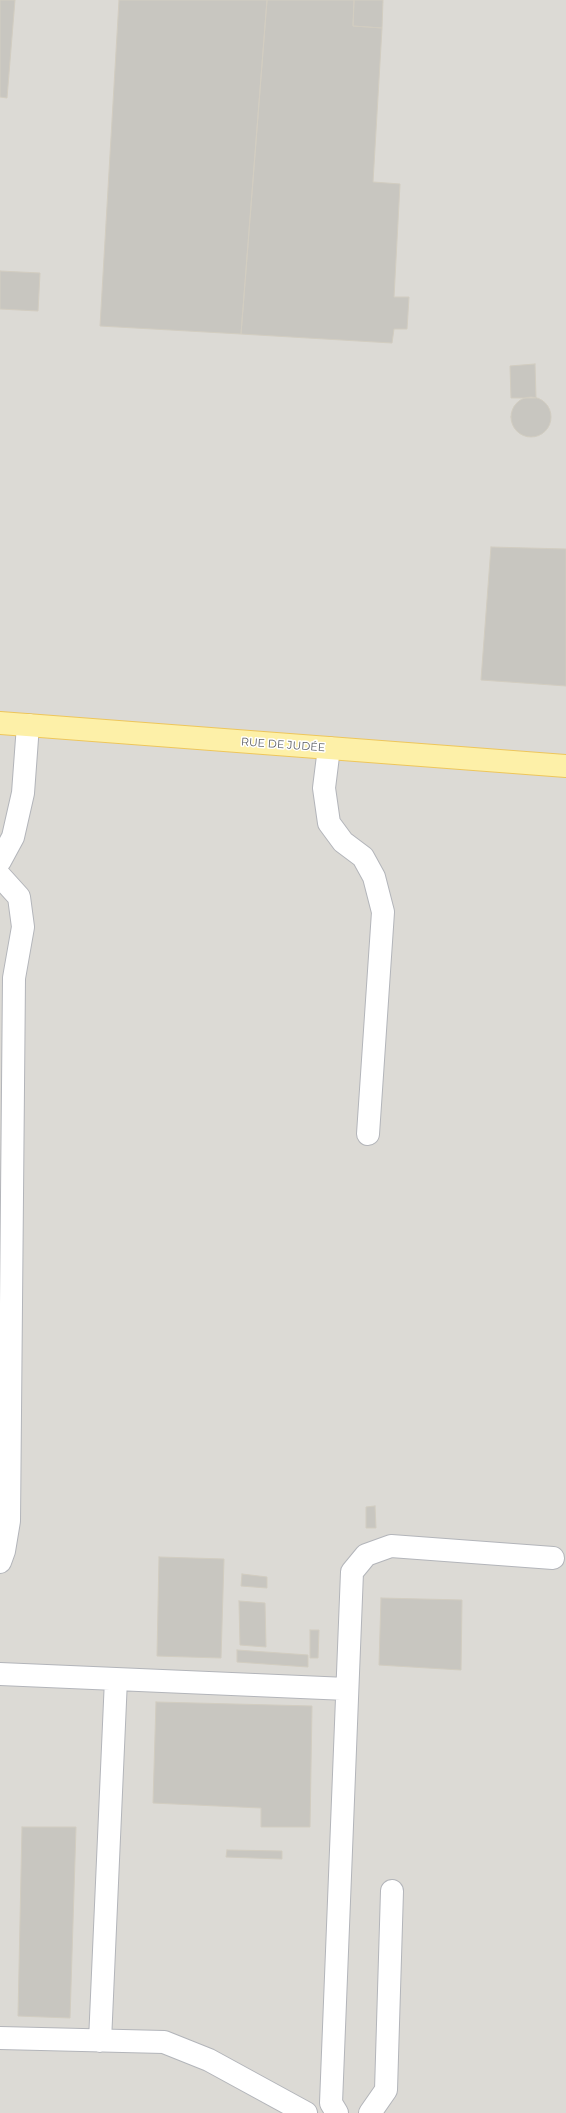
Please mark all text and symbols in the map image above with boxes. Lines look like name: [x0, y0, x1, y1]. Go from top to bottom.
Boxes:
street label: RUE DE JUDÉE: [241, 735, 325, 755]

